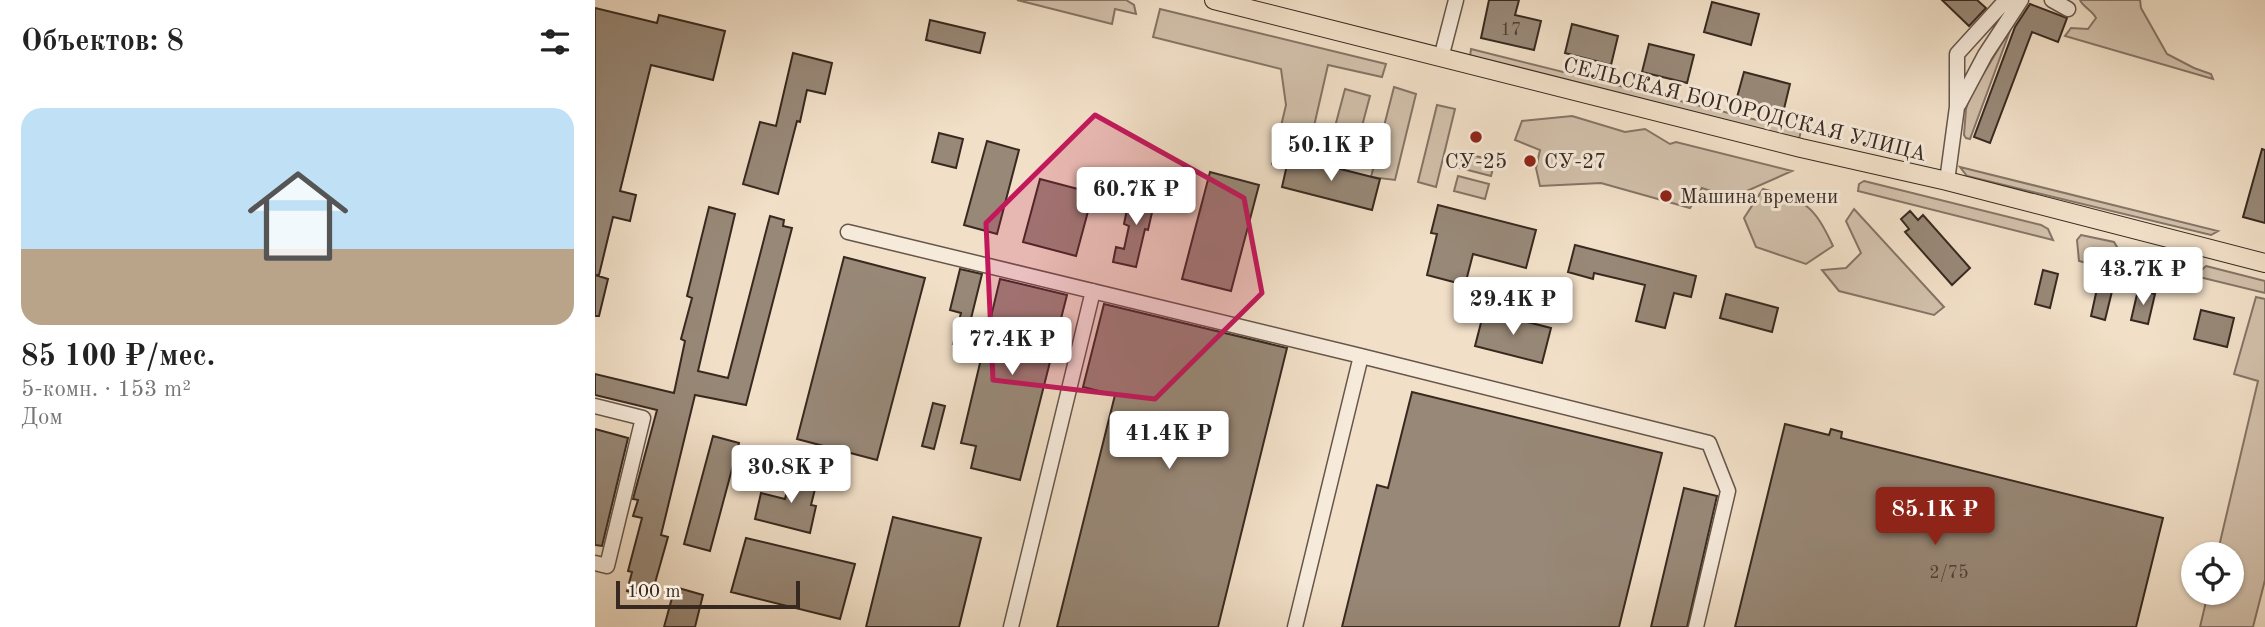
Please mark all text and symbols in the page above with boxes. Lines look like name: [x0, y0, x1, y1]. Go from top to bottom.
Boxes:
house number: 17: [1501, 21, 1521, 39]
icon: filters: [536, 23, 574, 61]
text: Объектов: 8: [21, 27, 184, 57]
street label: СЕЛЬСКАЯ БОГОРОДСКАЯ УЛИЦА: [1561, 55, 1929, 166]
pin: 50.1K ₽: [1266, 124, 1396, 183]
marker: СУ-25: [1468, 129, 1484, 145]
text: 50.1K ₽: [1288, 134, 1374, 157]
place label: СУ-25: [1445, 152, 1507, 173]
place label: СУ-27: [1544, 152, 1606, 173]
icon: home: [235, 153, 361, 279]
marker: СУ-27: [1522, 153, 1538, 169]
pin: 60.7K ₽: [1071, 168, 1201, 227]
text: 60.7K ₽: [1093, 178, 1179, 201]
place label: Машина времени: [1680, 187, 1838, 208]
marker: Машина времени: [1658, 188, 1674, 204]
pin: 43.7K ₽: [2078, 247, 2208, 307]
text: 43.7K ₽: [2100, 258, 2186, 281]
pin: 29.4K ₽: [1448, 278, 1578, 337]
text: 29.4K ₽: [1470, 288, 1556, 311]
pin: 77.4K ₽: [947, 318, 1077, 377]
text: 77.4K ₽: [969, 328, 1055, 351]
text: 85 100 ₽/мес.: [21, 342, 215, 372]
text: 5-комн. · 153 m²: [21, 378, 191, 401]
text: Дом: [21, 406, 63, 429]
pin: 41.4K ₽: [1104, 412, 1234, 471]
text: 41.4K ₽: [1126, 422, 1212, 445]
pin: 30.8K ₽: [726, 446, 856, 505]
text: 30.8K ₽: [748, 456, 834, 479]
pin: 85.1K ₽: [1870, 488, 2000, 547]
text: 85.1K ₽: [1892, 498, 1978, 521]
map controls: [2181, 542, 2244, 605]
button: locate: [2181, 542, 2244, 605]
house number: 2/75: [1929, 564, 1969, 582]
scale bar: [616, 578, 800, 610]
text: 100 m: [627, 583, 680, 602]

